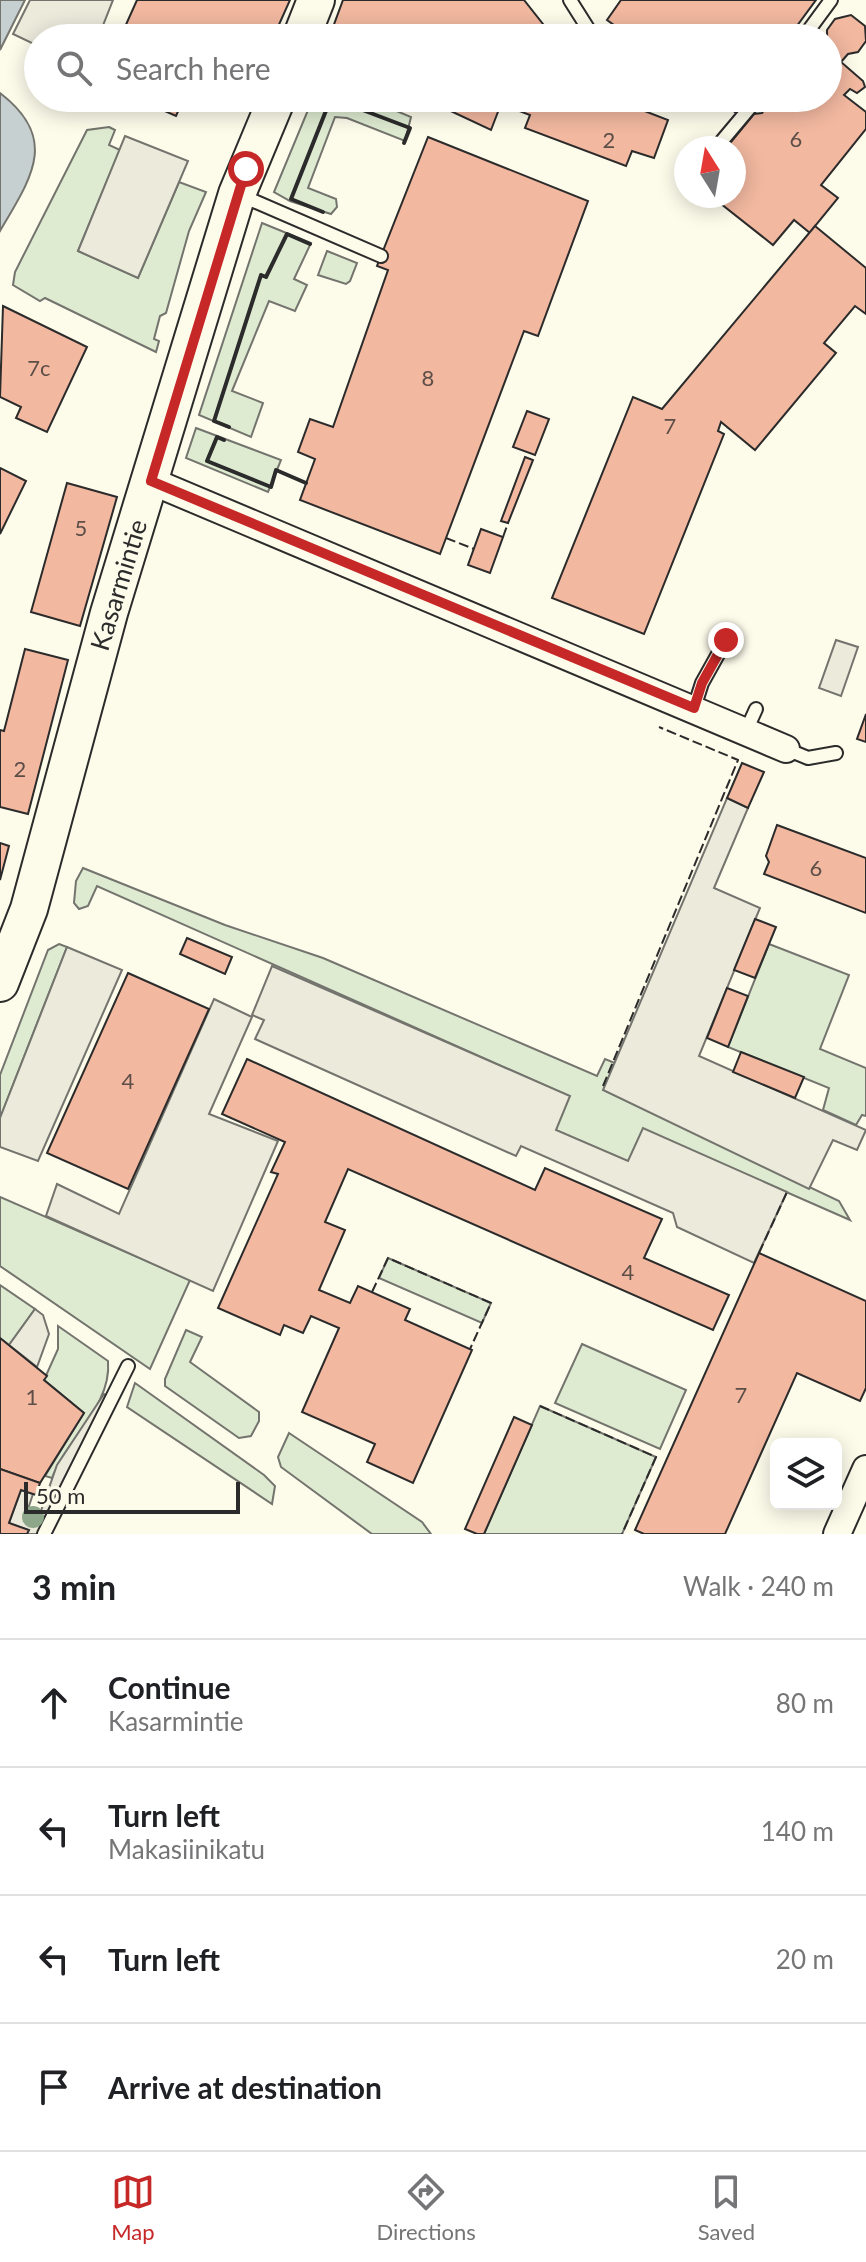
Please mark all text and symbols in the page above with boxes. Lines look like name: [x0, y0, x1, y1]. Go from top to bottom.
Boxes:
search box: [24, 24, 842, 112]
icon: search: [52, 46, 96, 90]
text: Search here: [116, 50, 271, 86]
house number: 6: [790, 125, 802, 152]
house number: 2: [603, 126, 615, 153]
north arrow: [674, 136, 746, 208]
route start: [228, 151, 264, 187]
house number: 7c: [27, 354, 51, 381]
house number: 8: [422, 364, 434, 391]
house number: 7: [664, 412, 676, 439]
house number: 5: [75, 514, 87, 541]
street label: Kasarmintie: [83, 515, 153, 654]
route end: [708, 622, 744, 658]
house number: 2: [14, 755, 26, 782]
house number: 6: [810, 854, 822, 881]
house number: 4: [122, 1067, 135, 1094]
house number: 4: [622, 1258, 635, 1285]
house number: 7: [735, 1381, 747, 1408]
house number: 1: [26, 1383, 38, 1410]
map controls: [770, 1438, 842, 1510]
button: layers: [770, 1438, 842, 1510]
scale bar: [24, 1478, 240, 1514]
text: 50 m: [36, 1482, 85, 1509]
text: 3 min: [32, 1566, 116, 1607]
text: Walk · 240 m: [683, 1570, 834, 1602]
text: Continue: [108, 1669, 231, 1705]
icon: ahead: [32, 1681, 76, 1725]
text: 80 m: [776, 1687, 834, 1719]
text: Kasarmintie: [108, 1705, 243, 1737]
text: Turn left: [108, 1797, 220, 1833]
icon: left: [32, 1809, 76, 1853]
text: 140 m: [761, 1815, 834, 1847]
text: Makasiinikatu: [108, 1833, 265, 1865]
icon: left: [32, 1937, 76, 1981]
text: Turn left: [108, 1941, 220, 1977]
text: 20 m: [776, 1943, 834, 1975]
icon: arrive: [32, 2065, 76, 2109]
text: Arrive at destination: [108, 2069, 382, 2105]
tab: Map: [111, 2170, 155, 2245]
tab: Directions: [377, 2170, 476, 2245]
tab: Saved: [698, 2170, 755, 2245]

